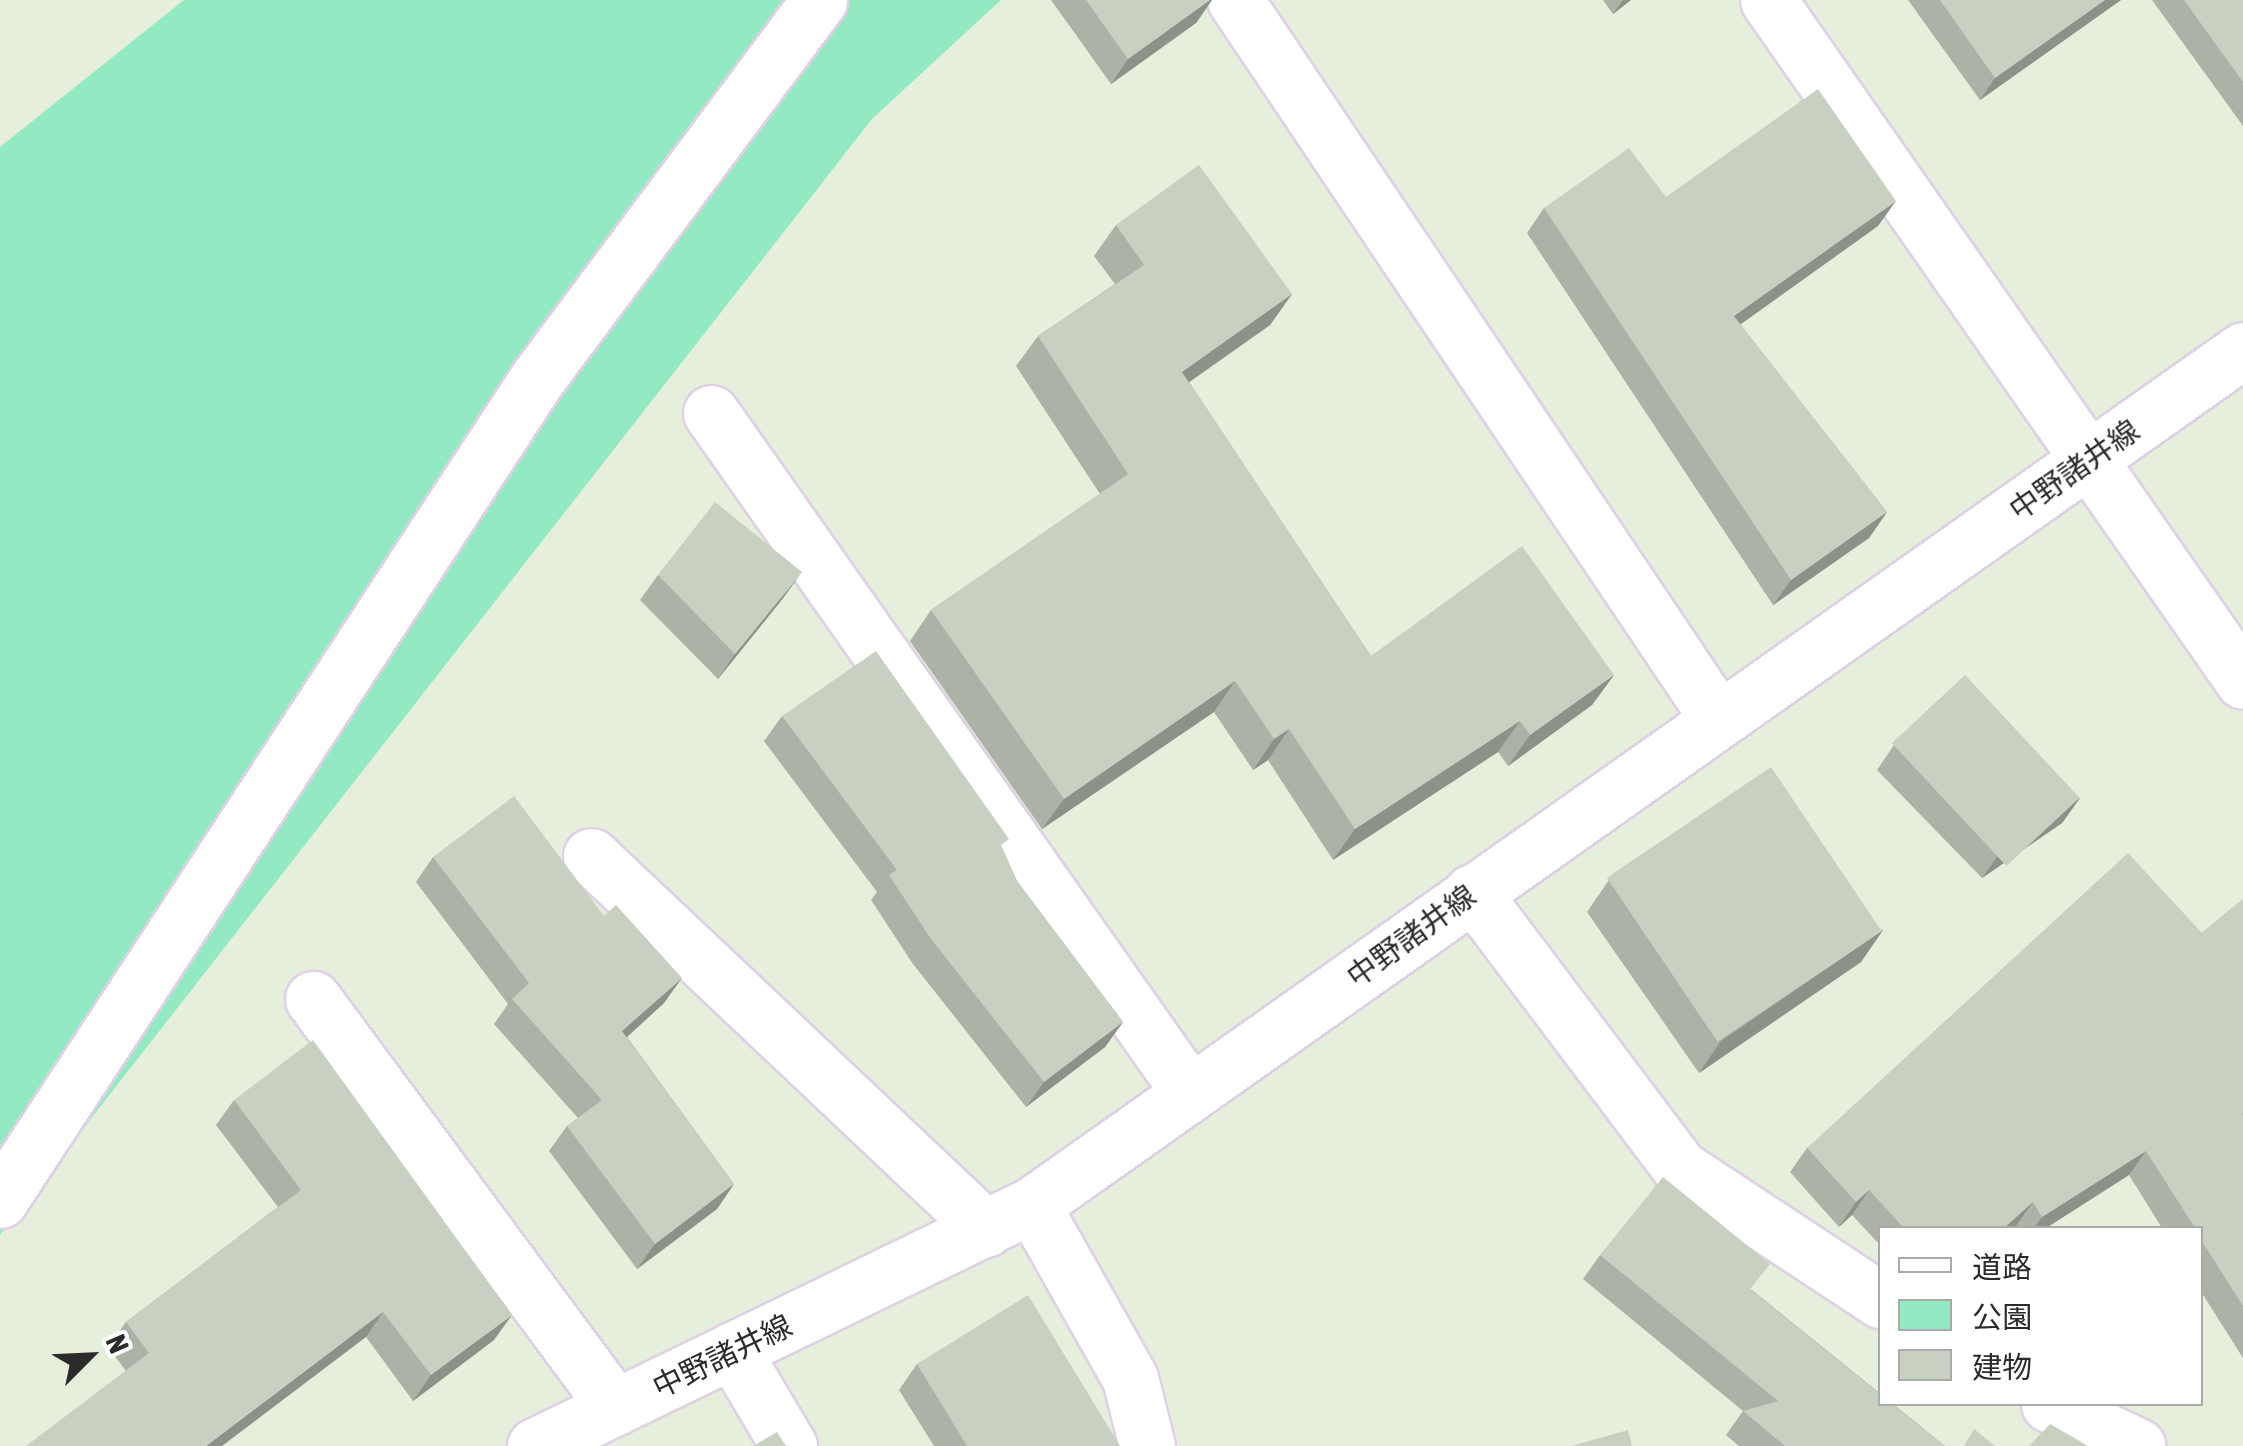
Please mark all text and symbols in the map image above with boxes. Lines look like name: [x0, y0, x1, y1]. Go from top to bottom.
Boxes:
street label: 中野諸井線: [2002, 412, 2146, 528]
street label: 中野諸井線: [1340, 877, 1482, 995]
legend: [1878, 1226, 2203, 1406]
text: 道路: [1972, 1250, 2032, 1284]
text: 公園: [1972, 1300, 2032, 1334]
north arrow: [40, 1306, 140, 1406]
street label: 中野諸井線: [647, 1307, 797, 1405]
text: N: [99, 1330, 135, 1358]
text: 建物: [1972, 1350, 2032, 1384]

